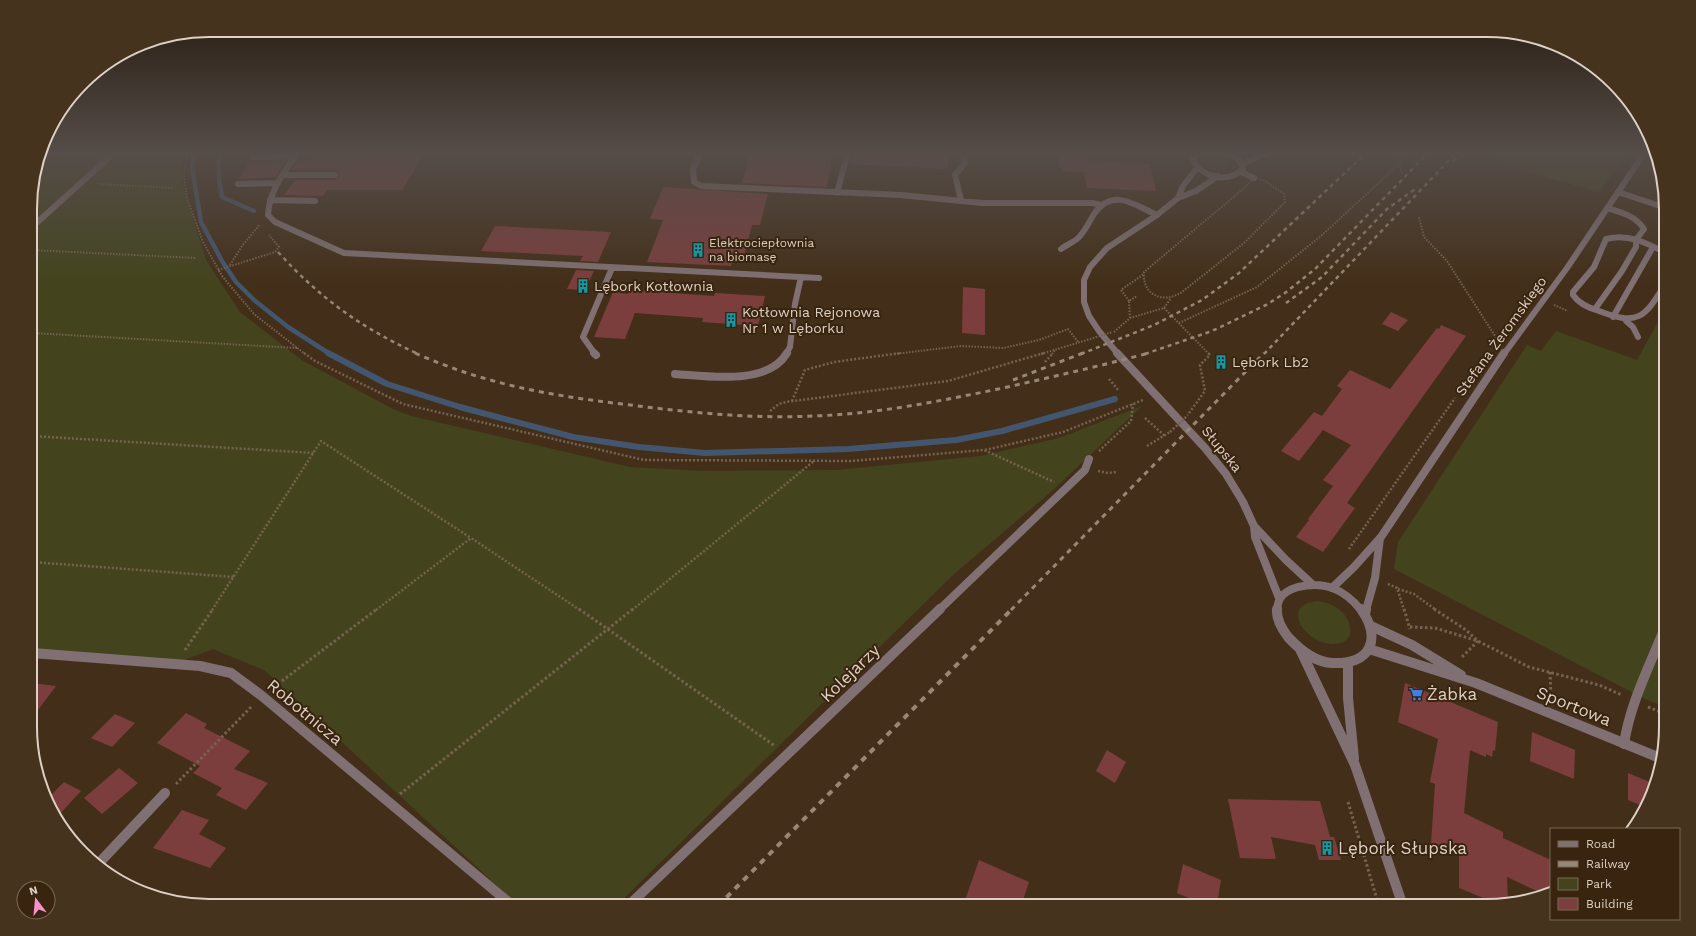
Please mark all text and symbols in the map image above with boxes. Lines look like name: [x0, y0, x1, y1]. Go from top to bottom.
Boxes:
place label: Elektrociepłownia na biomasę: [709, 236, 814, 264]
building icon: Elektrociepłownia na biomasę: [690, 242, 706, 258]
street label: Stefana Żeromskiego: [1452, 273, 1550, 399]
building icon: Lębork Kotłownia: [575, 278, 591, 294]
place label: Lębork Kotłownia: [594, 278, 714, 294]
place label: Kotłownia Rejonowa Nr 1 w Lęborku: [742, 304, 880, 336]
building icon: Kotłownia Rejonowa Nr 1 w Lęborku: [723, 312, 739, 328]
building icon: Lębork Lb2: [1213, 354, 1229, 370]
place label: Lębork Lb2: [1232, 354, 1309, 370]
street label: Słupska: [1199, 423, 1245, 475]
street label: Kolejarzy: [816, 640, 884, 706]
street label: Robotnicza: [263, 675, 347, 750]
street label: Sportowa: [1534, 682, 1615, 730]
place label: Żabka: [1427, 684, 1477, 704]
supermarket icon: Żabka: [1408, 686, 1424, 702]
legend: [1550, 828, 1680, 920]
text: Road: [1586, 837, 1615, 851]
place label: Lębork Słupska: [1338, 838, 1467, 858]
building icon: Lębork Słupska: [1319, 840, 1335, 856]
text: Railway: [1586, 857, 1631, 871]
text: Park: [1586, 877, 1612, 891]
north arrow: [16, 880, 56, 920]
text: N: [28, 883, 39, 898]
text: Building: [1586, 897, 1633, 911]

